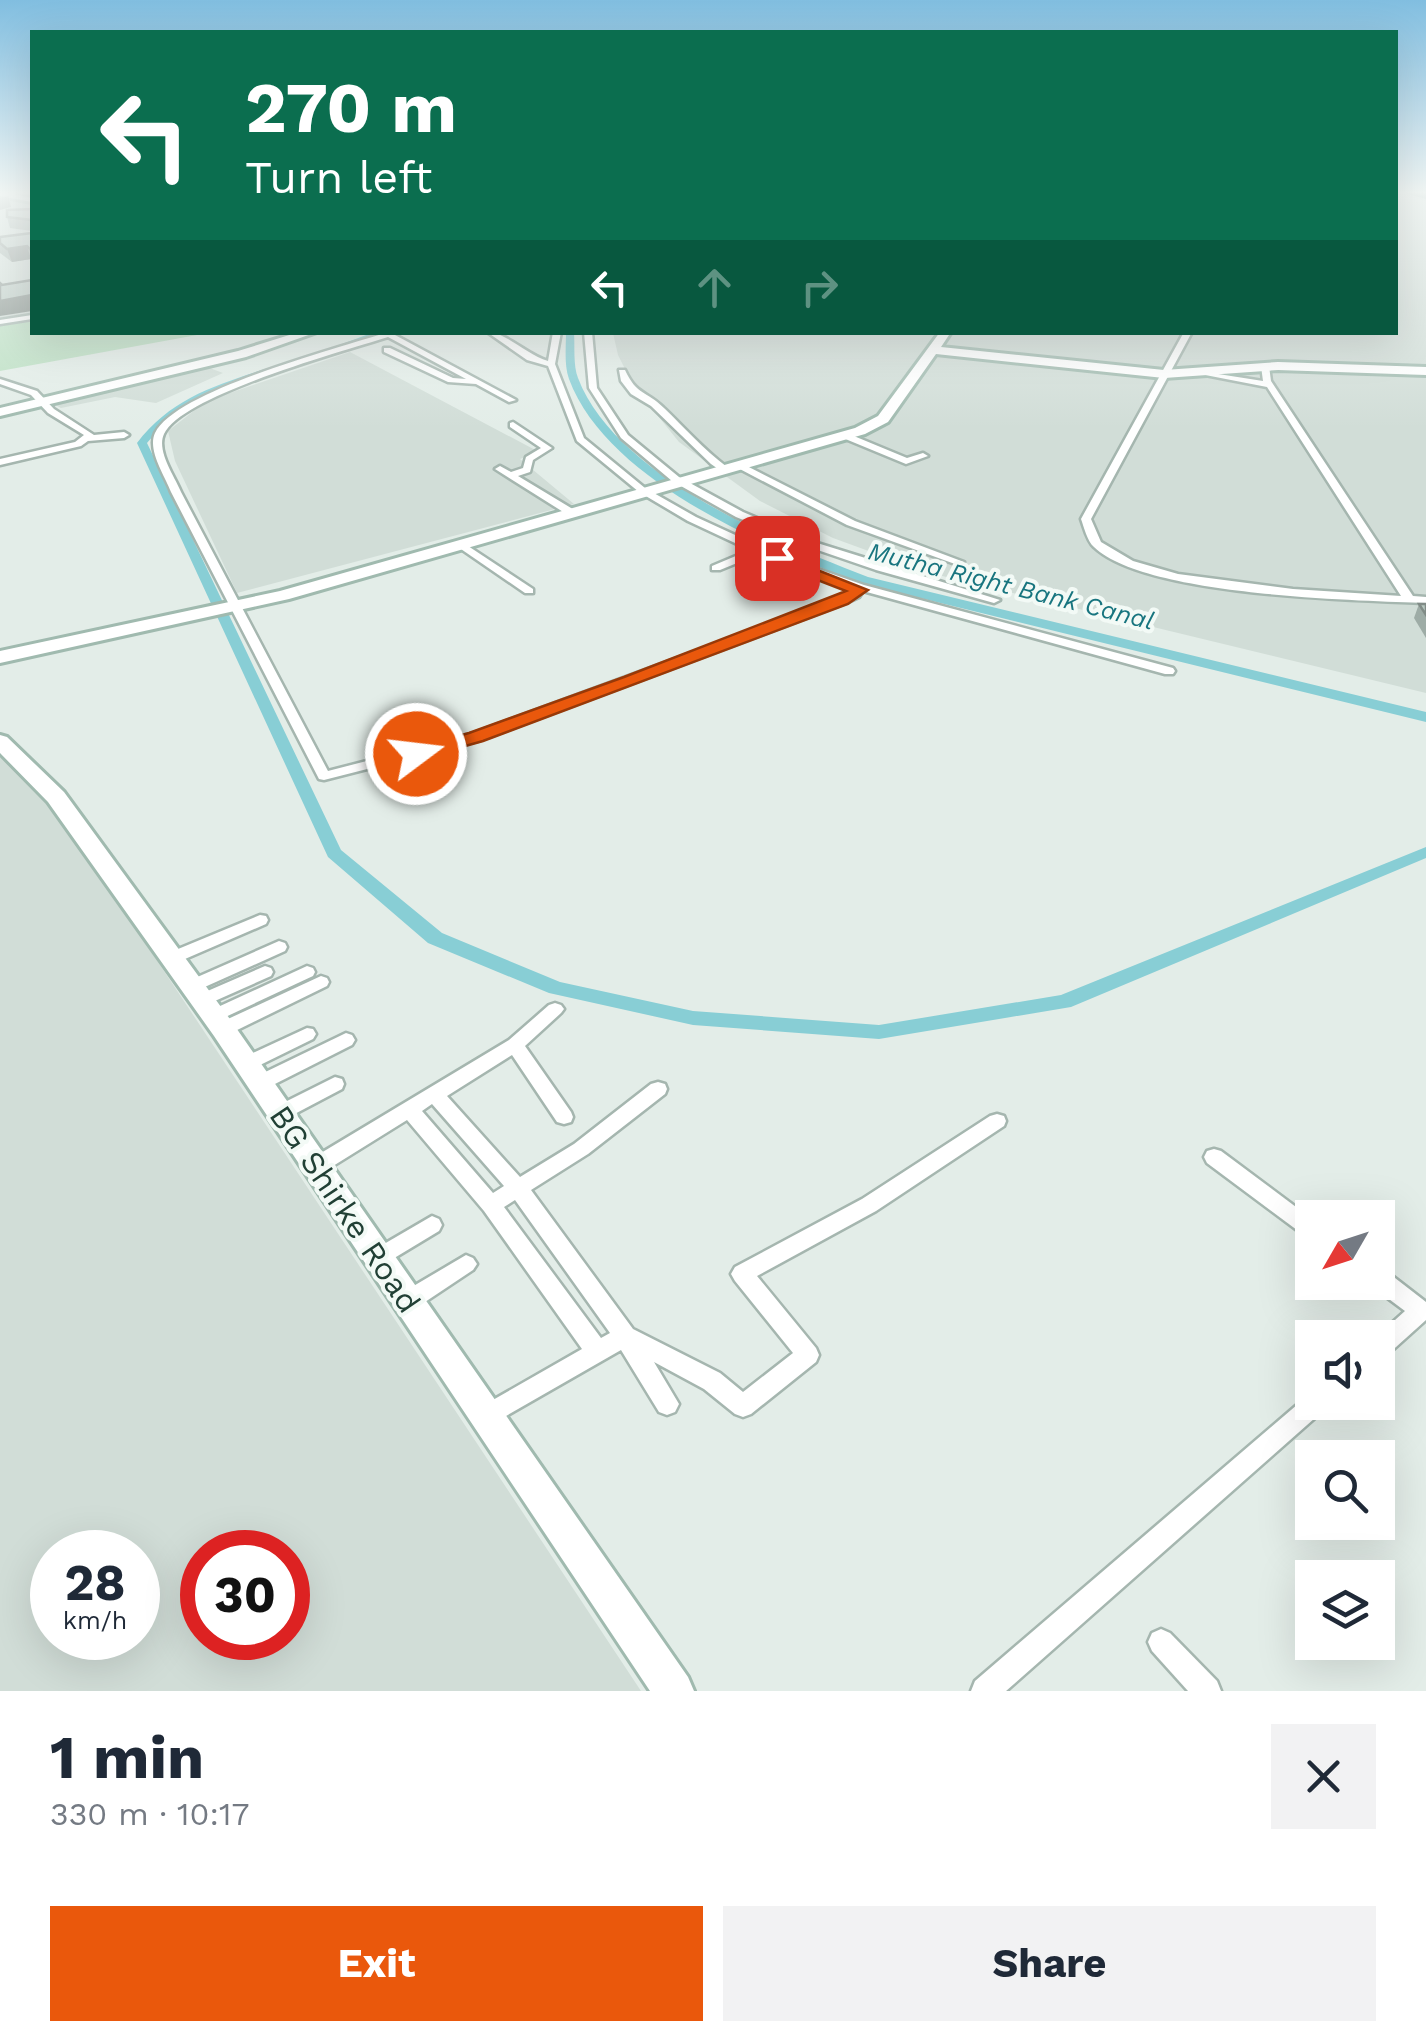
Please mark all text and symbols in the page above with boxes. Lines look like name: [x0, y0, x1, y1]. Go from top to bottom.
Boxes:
text: 270 m: [245, 67, 457, 149]
icon: left: [80, 70, 210, 200]
text: Turn left: [245, 151, 432, 204]
icon: left: [582, 260, 637, 315]
icon: ahead: [687, 260, 742, 315]
icon: right: [792, 260, 847, 315]
pin: [735, 516, 820, 601]
icon: arrive: [750, 531, 805, 586]
water label: Mutha Right Bank Canal: [865, 536, 1157, 636]
position arrow: [364, 702, 468, 806]
street label: BG Shirke Road: [262, 1098, 428, 1320]
north arrow: [1295, 1200, 1395, 1300]
map controls: [1295, 1200, 1395, 1660]
button: sound: [1295, 1320, 1395, 1420]
button: search: [1295, 1440, 1395, 1540]
speed limit sign: 30: [180, 1530, 310, 1660]
text: 28: [64, 1553, 126, 1612]
button: layers: [1295, 1560, 1395, 1660]
text: km/h: [63, 1606, 127, 1635]
text: 1 min: [50, 1722, 204, 1793]
button: close: [1271, 1724, 1376, 1829]
text: 330 m · 10:17: [50, 1795, 249, 1833]
button: Exit: [50, 1906, 703, 2021]
button: Share: [723, 1906, 1376, 2021]

